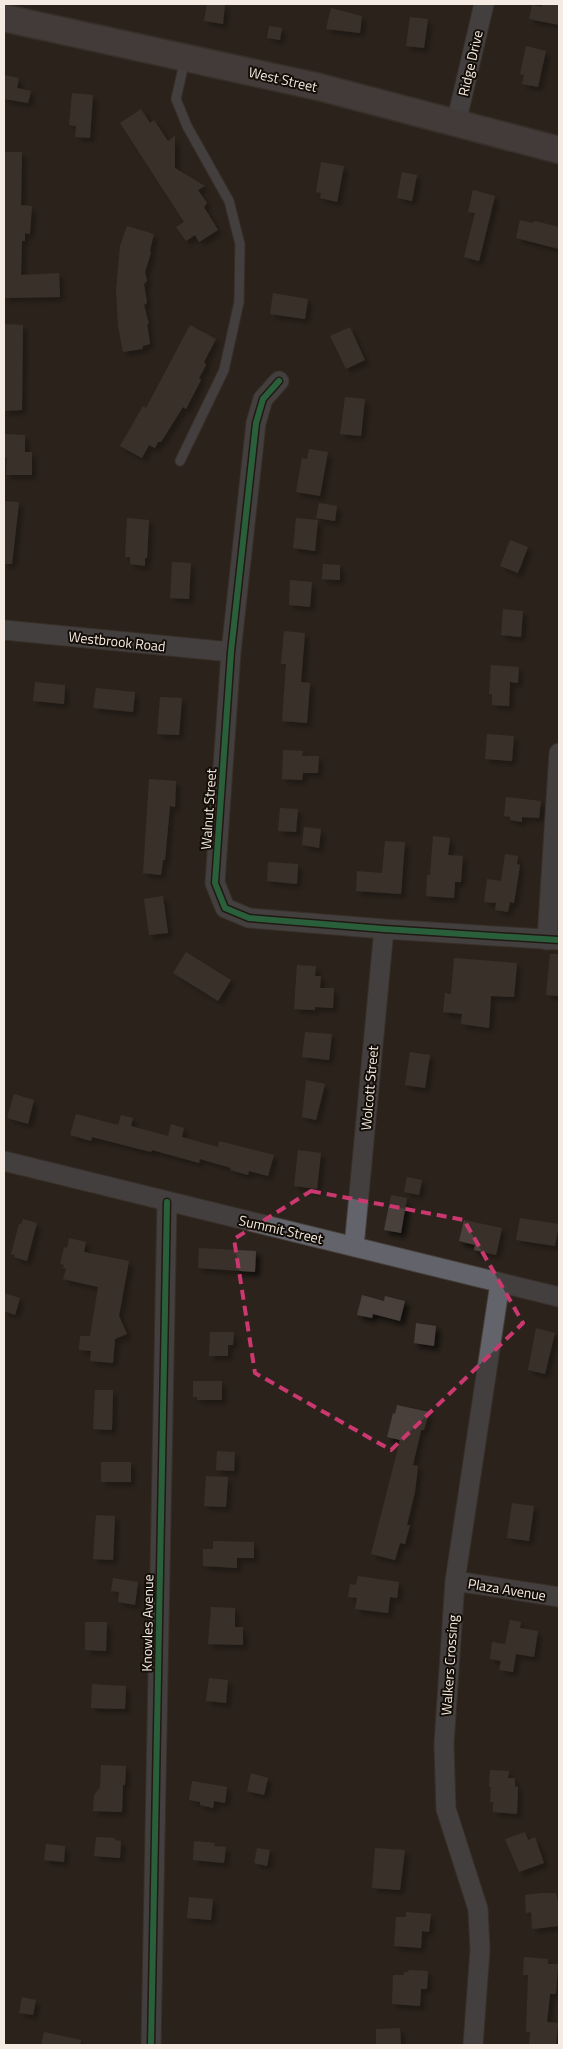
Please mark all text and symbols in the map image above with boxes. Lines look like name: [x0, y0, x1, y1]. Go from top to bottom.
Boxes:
street label: Ridge Drive: [452, 28, 488, 98]
street label: West Street: [247, 61, 319, 97]
street label: Westbrook Road: [67, 625, 167, 657]
street label: Walnut Street: [195, 768, 221, 850]
street label: Wolcott Street: [355, 1045, 383, 1131]
street label: Summit Street: [237, 1209, 325, 1249]
street label: Plaza Avenue: [466, 1572, 548, 1606]
street label: Knowles Avenue: [136, 1574, 158, 1672]
street label: Walkers Crossing: [435, 1614, 463, 1716]

